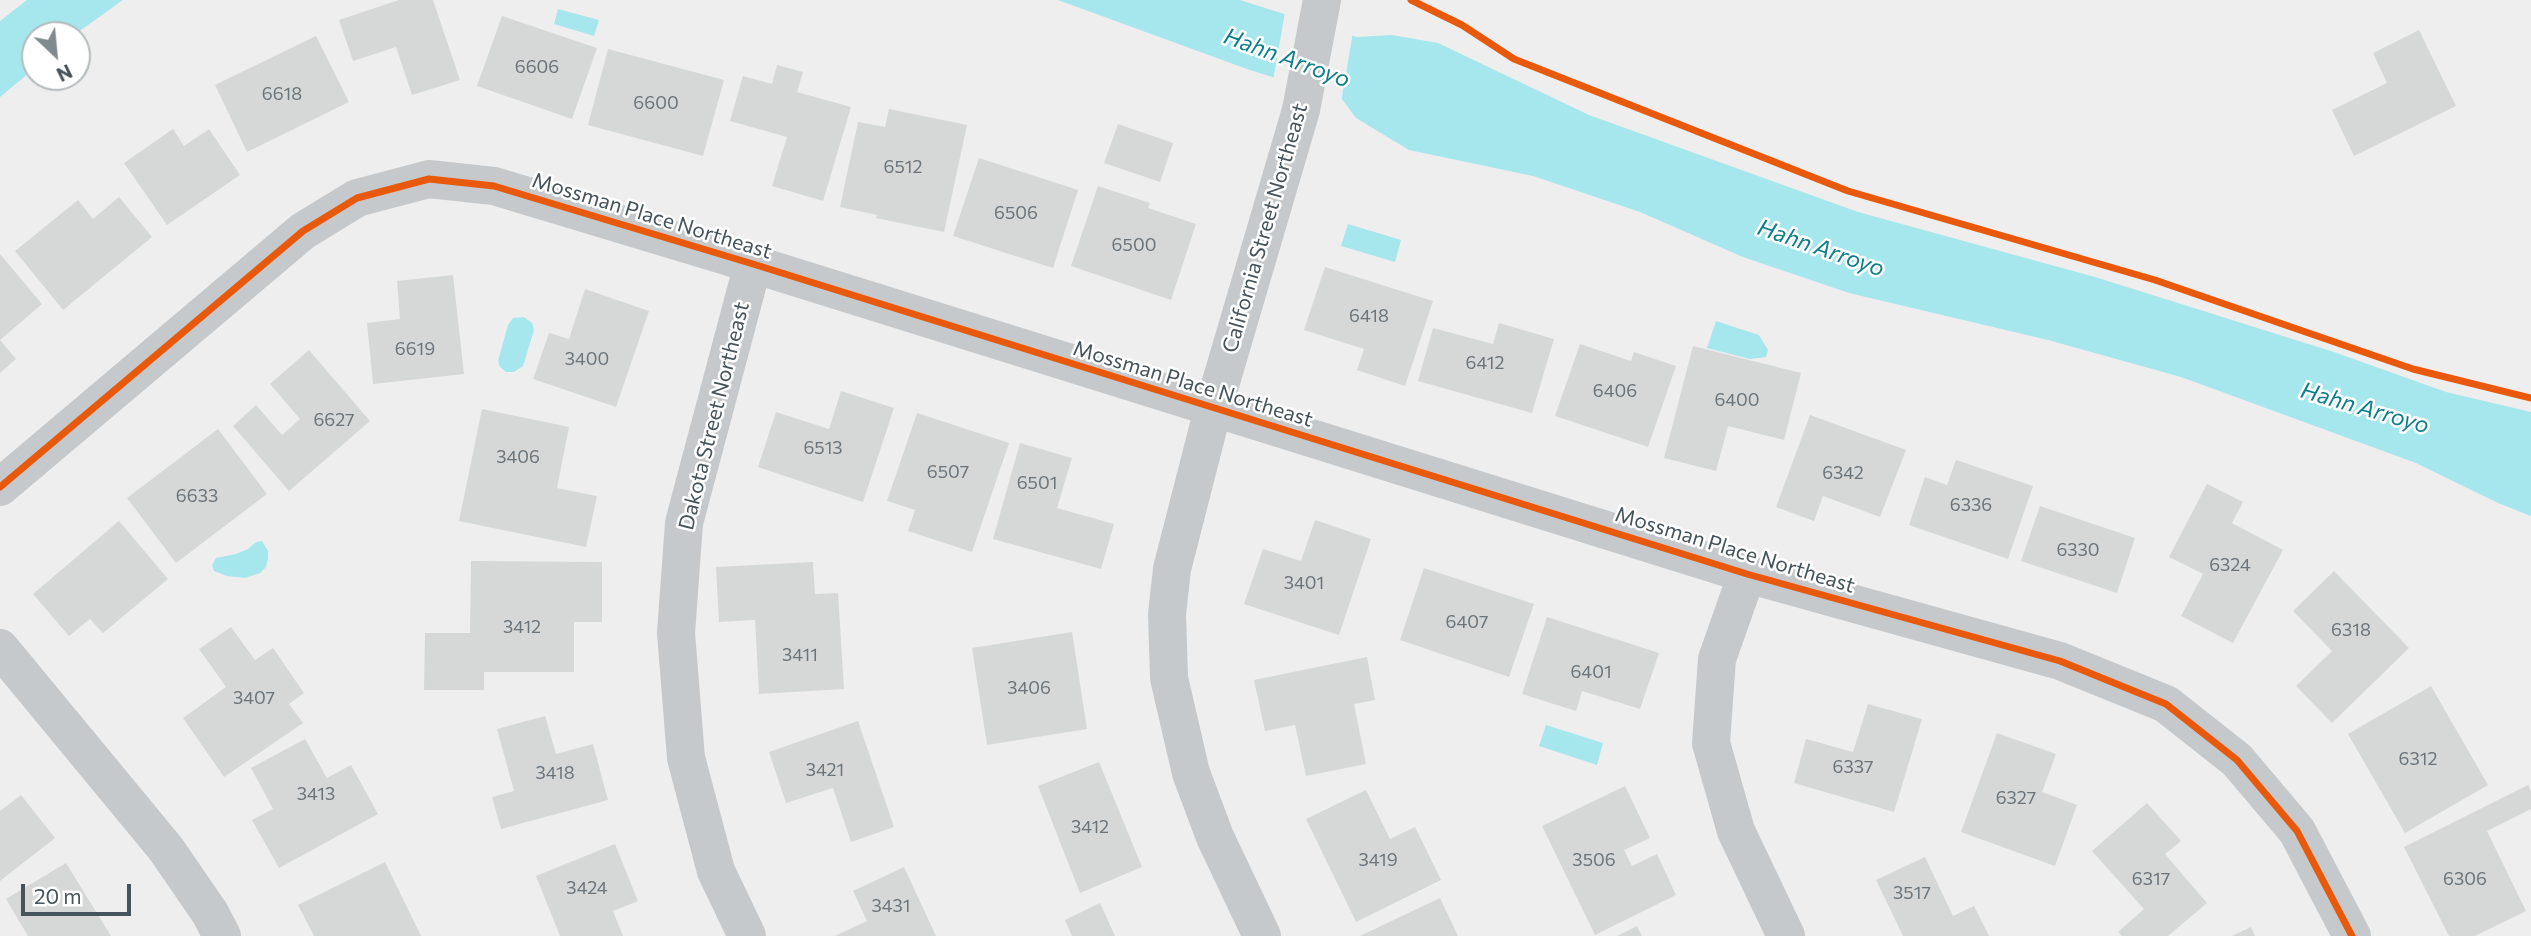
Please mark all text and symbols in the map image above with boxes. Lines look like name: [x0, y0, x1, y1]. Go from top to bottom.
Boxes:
north arrow: [21, 21, 91, 91]
water label: Hahn Arroyo: [1220, 22, 1354, 94]
house number: 6606: [515, 56, 559, 78]
text: N: [53, 60, 76, 87]
house number: 6618: [262, 83, 302, 105]
house number: 6600: [633, 92, 679, 114]
street label: California Street Northeast: [1217, 100, 1313, 356]
house number: 6512: [884, 156, 922, 178]
street label: Mossman Place Northeast: [529, 167, 775, 265]
house number: 6506: [994, 202, 1038, 224]
water label: Hahn Arroyo: [1754, 213, 1888, 283]
house number: 6500: [1112, 234, 1156, 256]
street label: Dakota Street Northeast: [673, 299, 755, 533]
house number: 6418: [1349, 305, 1389, 327]
street label: Mossman Place Northeast: [1070, 335, 1316, 433]
house number: 6619: [395, 338, 435, 360]
house number: 3400: [565, 348, 609, 370]
house number: 6412: [1466, 352, 1504, 374]
water label: Hahn Arroyo: [2298, 377, 2432, 439]
house number: 6406: [1593, 380, 1637, 402]
house number: 6400: [1714, 389, 1760, 411]
house number: 6627: [313, 409, 355, 431]
house number: 6513: [803, 437, 843, 459]
house number: 3406: [496, 446, 540, 468]
house number: 6507: [927, 461, 969, 483]
house number: 6342: [1822, 462, 1864, 484]
house number: 6501: [1017, 472, 1057, 494]
house number: 6633: [176, 485, 218, 507]
house number: 6336: [1950, 494, 1992, 516]
street label: Mossman Place Northeast: [1612, 501, 1858, 599]
house number: 6330: [2056, 539, 2100, 561]
house number: 6324: [2209, 554, 2251, 576]
house number: 3401: [1284, 572, 1324, 594]
house number: 6407: [1446, 611, 1488, 633]
house number: 3412: [503, 616, 541, 638]
house number: 6318: [2331, 619, 2371, 641]
house number: 3411: [782, 644, 818, 666]
house number: 6401: [1570, 661, 1612, 683]
house number: 3406: [1007, 677, 1051, 699]
house number: 3407: [233, 687, 275, 709]
house number: 6312: [2399, 748, 2437, 770]
house number: 6337: [1833, 756, 1873, 778]
house number: 3421: [806, 759, 844, 781]
house number: 3418: [535, 762, 575, 784]
house number: 3413: [297, 783, 335, 805]
house number: 6327: [1996, 787, 2036, 809]
house number: 3412: [1071, 816, 1109, 838]
house number: 3419: [1358, 849, 1398, 871]
house number: 3506: [1572, 849, 1616, 871]
house number: 6317: [2132, 868, 2170, 890]
house number: 6306: [2443, 868, 2487, 890]
scale bar: [24, 870, 135, 914]
house number: 3424: [566, 877, 608, 899]
house number: 3517: [1893, 882, 1931, 904]
text: 20 m: [34, 883, 82, 908]
house number: 3431: [871, 895, 911, 917]

